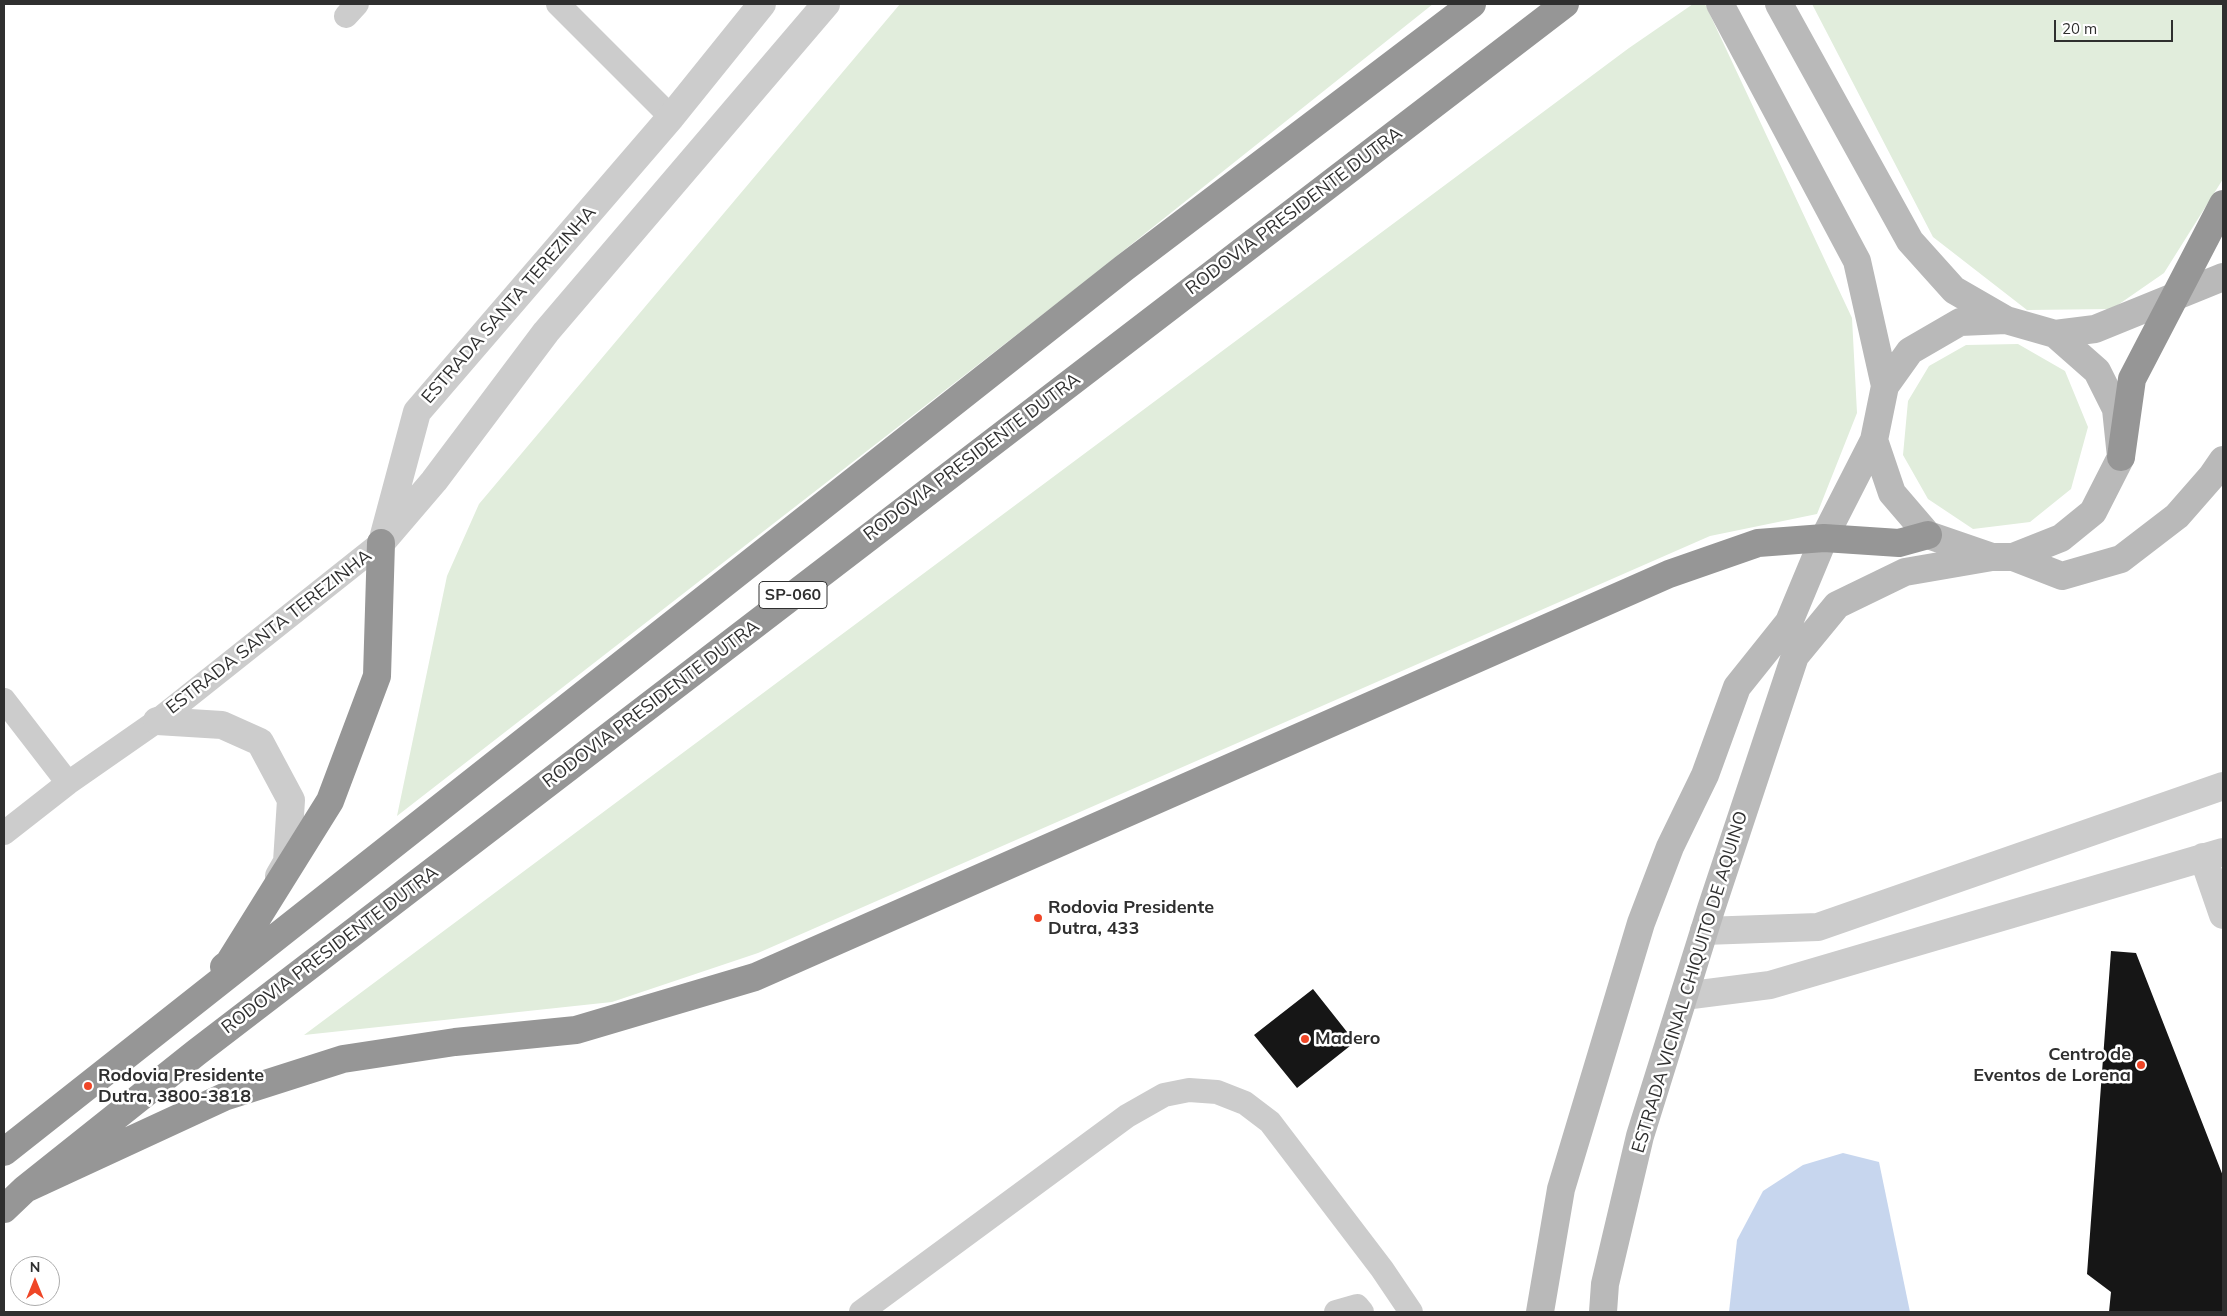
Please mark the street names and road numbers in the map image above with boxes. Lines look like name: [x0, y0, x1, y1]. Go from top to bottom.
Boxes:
street label: RODOVIA PRESIDENTE DUTRA: [1181, 122, 1407, 300]
street label: ESTRADA SANTA TEREZINHA: [417, 202, 601, 408]
street label: RODOVIA PRESIDENTE DUTRA: [859, 368, 1085, 546]
street label: ESTRADA SANTA TEREZINHA: [162, 545, 376, 719]
road number: SP-060: [759, 582, 827, 608]
street label: RODOVIA PRESIDENTE DUTRA: [538, 615, 764, 793]
street label: ESTRADA VICINAL CHIQUITO DE AQUINO: [1628, 809, 1752, 1155]
street label: RODOVIA PRESIDENTE DUTRA: [217, 861, 443, 1039]

